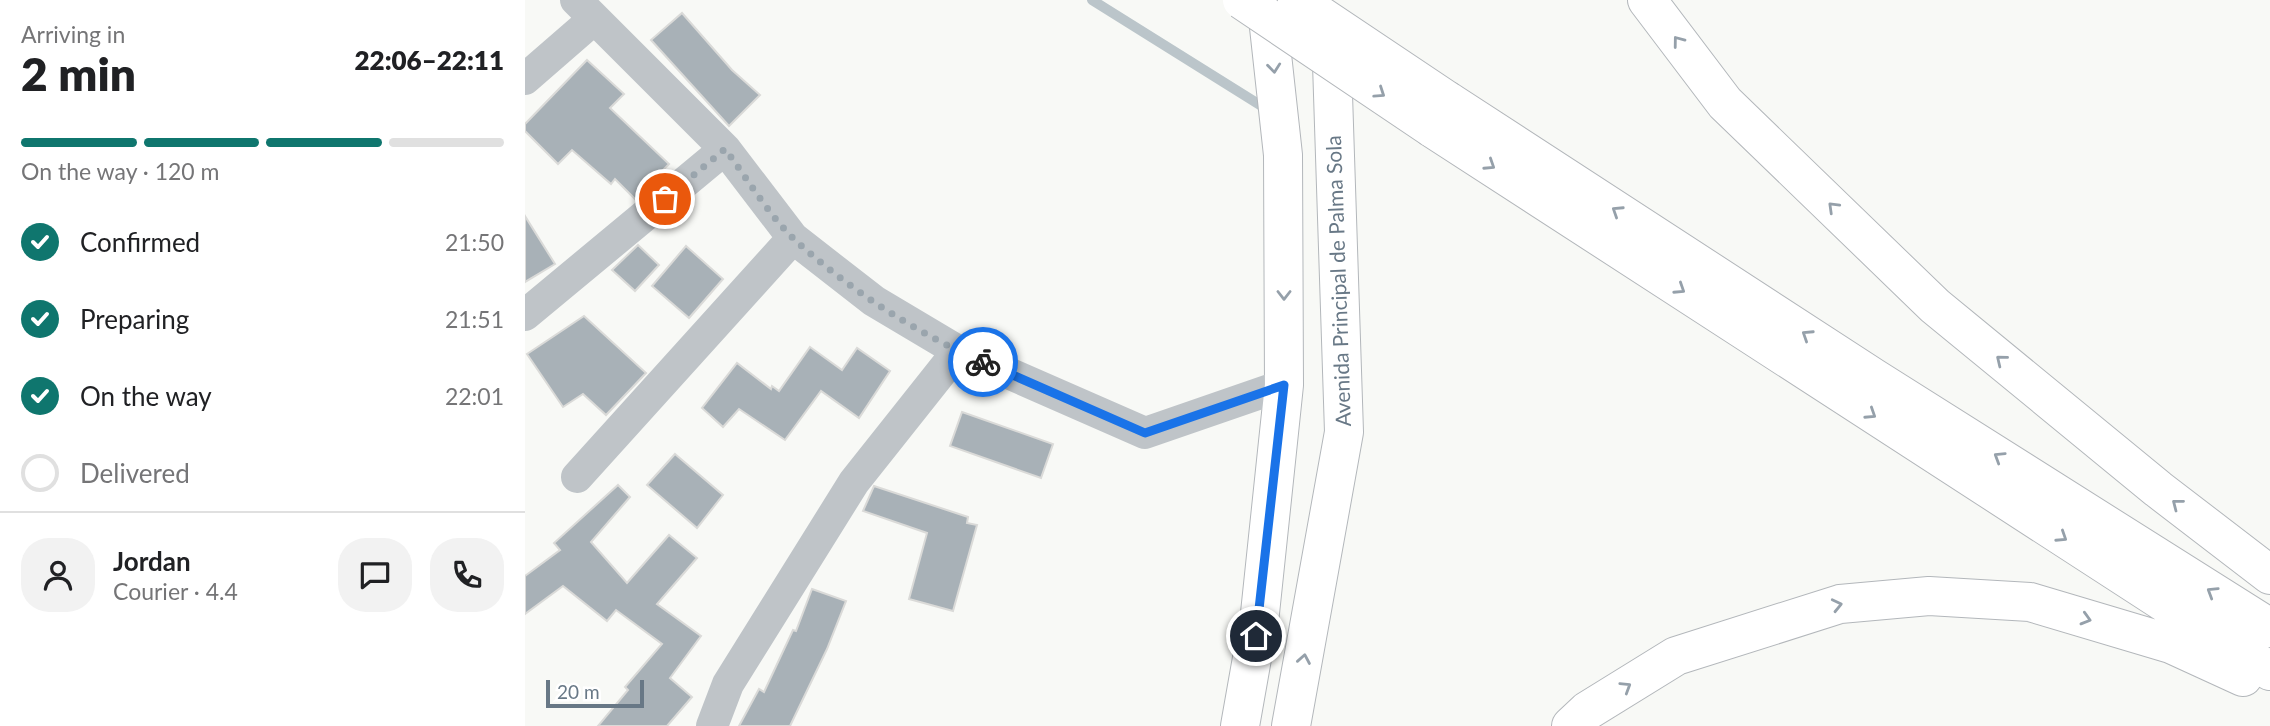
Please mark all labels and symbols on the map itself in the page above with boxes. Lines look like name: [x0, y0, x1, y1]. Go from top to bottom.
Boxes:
one-way arrow: [1674, 36, 1687, 48]
one-way arrow: [1266, 63, 1281, 74]
one-way arrow: [1372, 85, 1385, 97]
street label: Avenida Principal de Palma Sola: [1320, 135, 1355, 427]
one-way arrow: [1482, 157, 1495, 170]
pin: [635, 169, 695, 229]
one-way arrow: [1828, 202, 1841, 215]
one-way arrow: [1611, 206, 1624, 219]
one-way arrow: [1672, 281, 1685, 294]
one-way arrow: [1276, 290, 1292, 301]
courier: [948, 327, 1018, 397]
one-way arrow: [1802, 330, 1815, 343]
one-way arrow: [1996, 356, 2009, 368]
one-way arrow: [1863, 405, 1876, 418]
one-way arrow: [1994, 453, 2007, 466]
one-way arrow: [2173, 499, 2185, 512]
one-way arrow: [2054, 529, 2067, 542]
one-way arrow: [2207, 587, 2220, 600]
one-way arrow: [1831, 599, 1843, 614]
pin: [1226, 606, 1286, 666]
one-way arrow: [2080, 610, 2092, 625]
one-way arrow: [1295, 653, 1310, 665]
scale bar: [546, 677, 644, 709]
one-way arrow: [1619, 682, 1632, 695]

